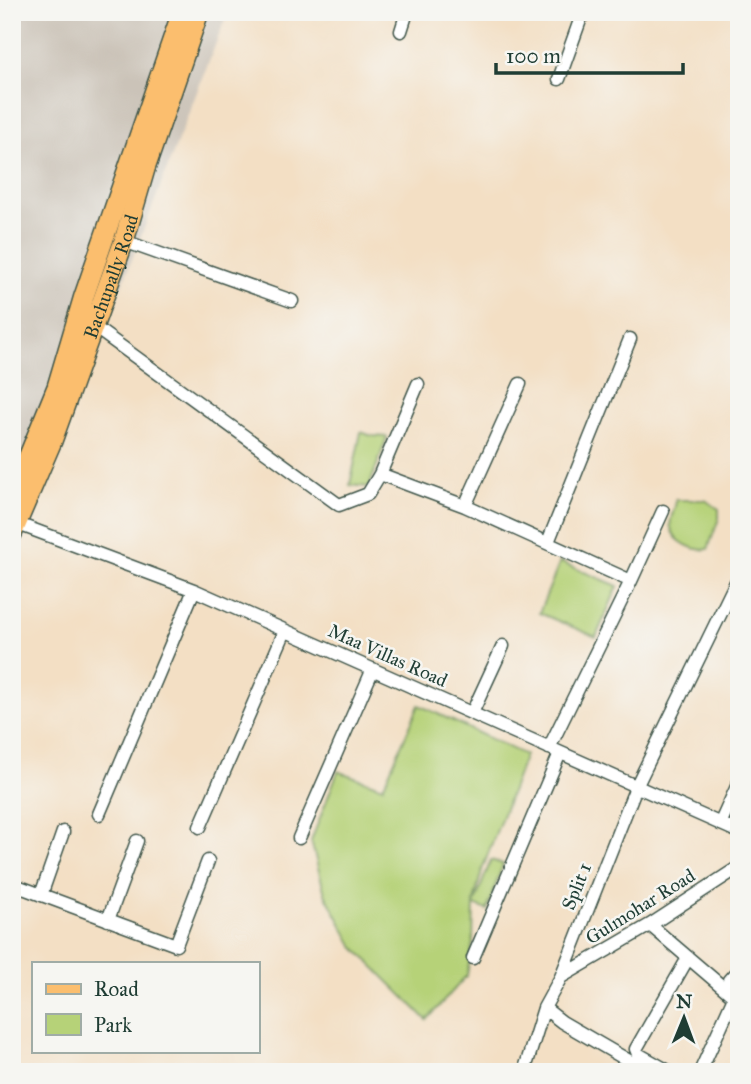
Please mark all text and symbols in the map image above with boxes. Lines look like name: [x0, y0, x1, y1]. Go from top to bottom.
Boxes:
scale bar: [496, 32, 683, 76]
text: 100 m: [506, 43, 561, 69]
street label: Bachupally Road: [79, 211, 143, 342]
street label: Maa Villas Road: [325, 619, 451, 692]
street label: Split 1: [557, 859, 596, 913]
street label: Gulmohar Road: [581, 863, 700, 949]
legend: [32, 962, 259, 1052]
text: Road: [94, 976, 139, 1002]
north arrow: [650, 982, 720, 1052]
text: N: [676, 990, 693, 1013]
text: Park: [94, 1012, 132, 1038]

